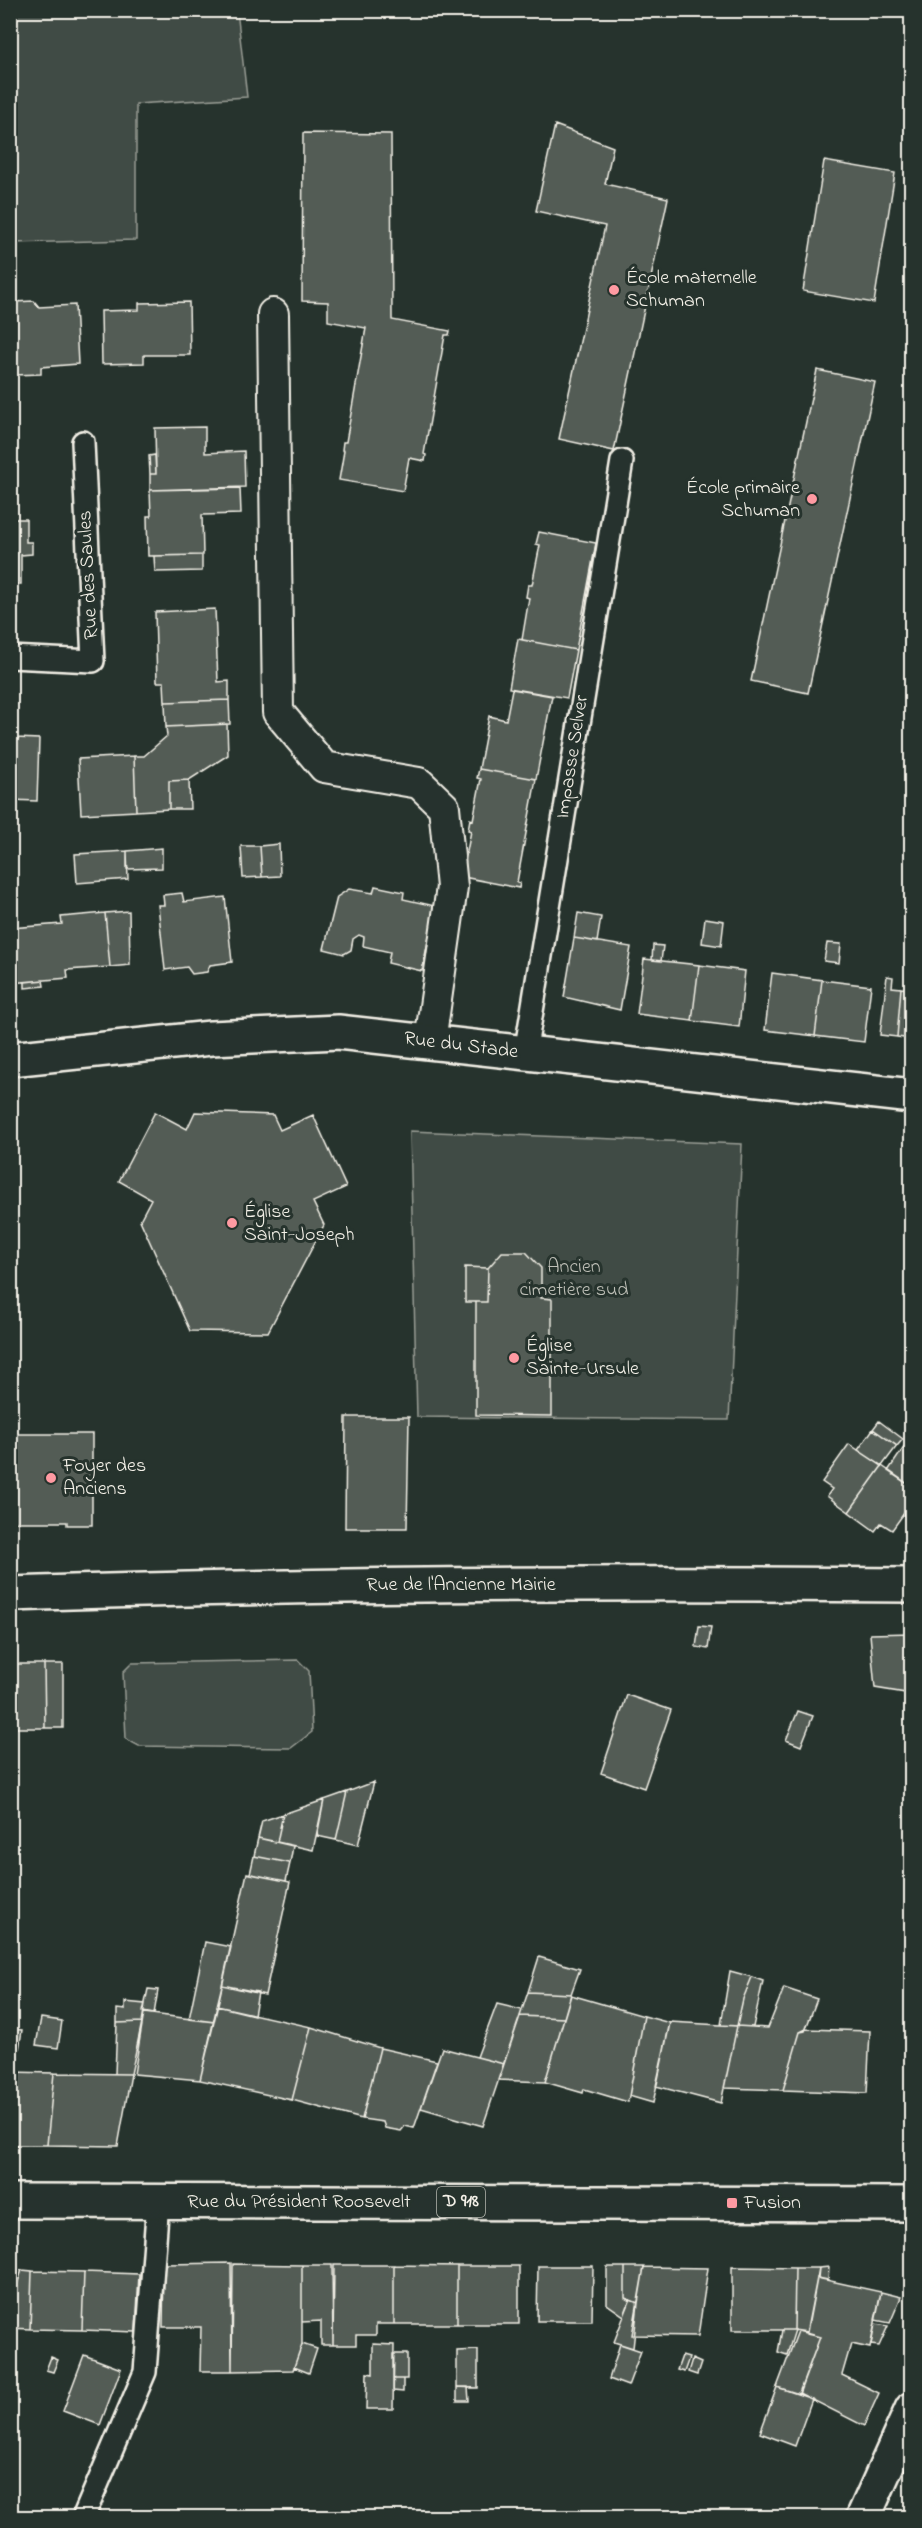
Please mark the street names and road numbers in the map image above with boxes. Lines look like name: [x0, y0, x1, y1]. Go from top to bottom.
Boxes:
street label: Rue des Saules: [71, 510, 107, 640]
street label: Impasse Selver: [549, 692, 597, 821]
street label: Rue du Stade: [402, 1025, 520, 1067]
street label: Rue de l'Ancienne Mairie: [366, 1571, 556, 1600]
road number: D 918: [437, 2187, 485, 2217]
street label: Rue du Président Roosevelt: [187, 2188, 411, 2217]

